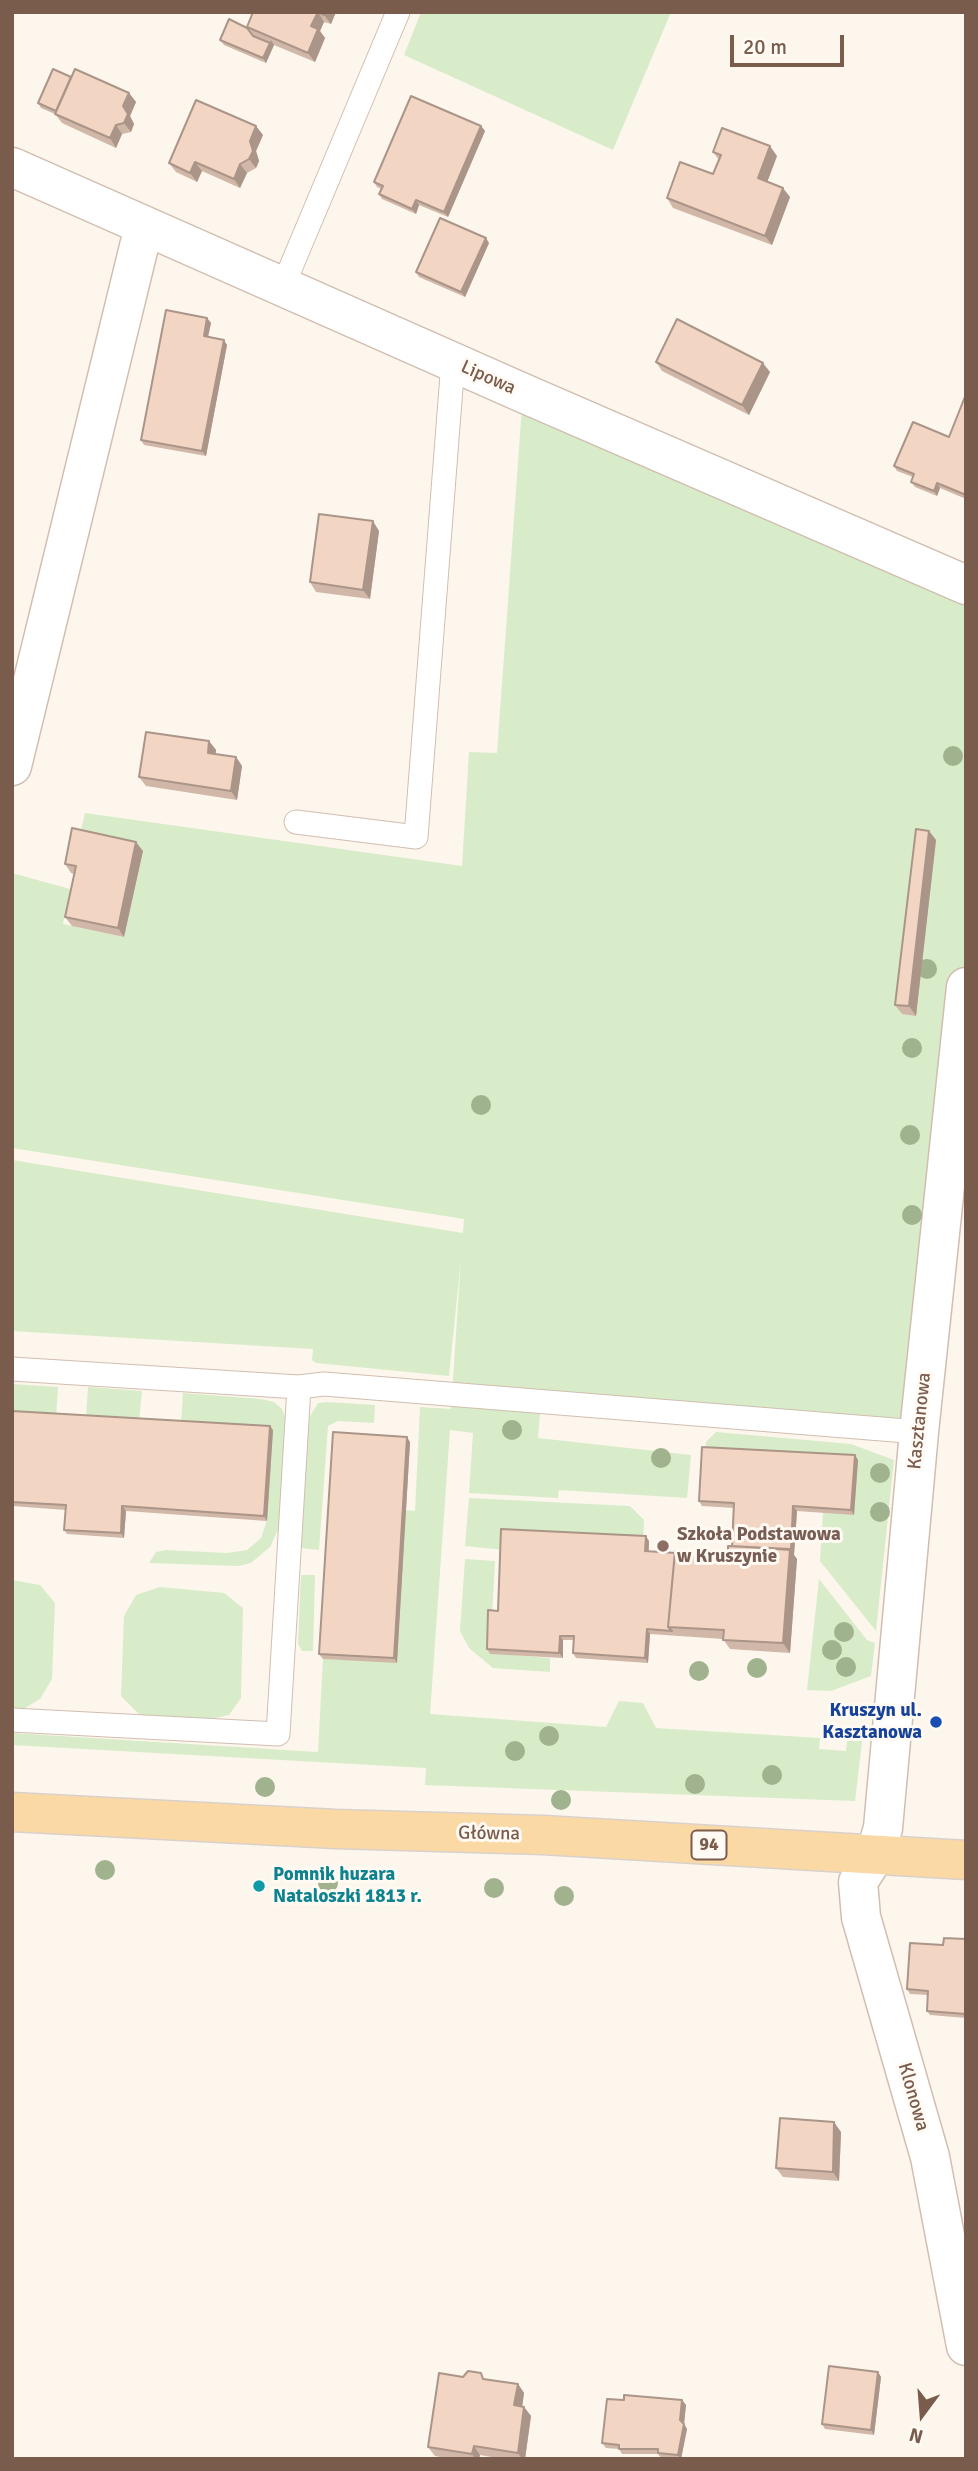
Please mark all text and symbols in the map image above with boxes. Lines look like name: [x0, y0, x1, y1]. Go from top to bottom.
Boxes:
scale bar: [733, 21, 847, 65]
text: 20 m: [743, 34, 787, 60]
street label: Lipowa: [457, 356, 519, 400]
street label: Kasztanowa: [904, 1371, 936, 1471]
place label: Szkoła Podstawowa w Kruszynie: [677, 1524, 841, 1568]
marker: Szkoła Podstawowa w Kruszynie: [655, 1538, 671, 1554]
place label: Kruszyn ul. Kasztanowa: [822, 1700, 922, 1744]
marker: Kruszyn ul. Kasztanowa: [928, 1714, 944, 1730]
street label: Główna: [458, 1822, 520, 1846]
road number: 94: [692, 1830, 726, 1859]
place label: Pomnik huzara Nataloszki 1813 r.: [273, 1864, 422, 1908]
marker: Pomnik huzara Nataloszki 1813 r.: [251, 1878, 267, 1894]
street label: Klonowa: [892, 2060, 934, 2134]
north arrow: [887, 2380, 957, 2450]
text: N: [907, 2422, 926, 2449]

